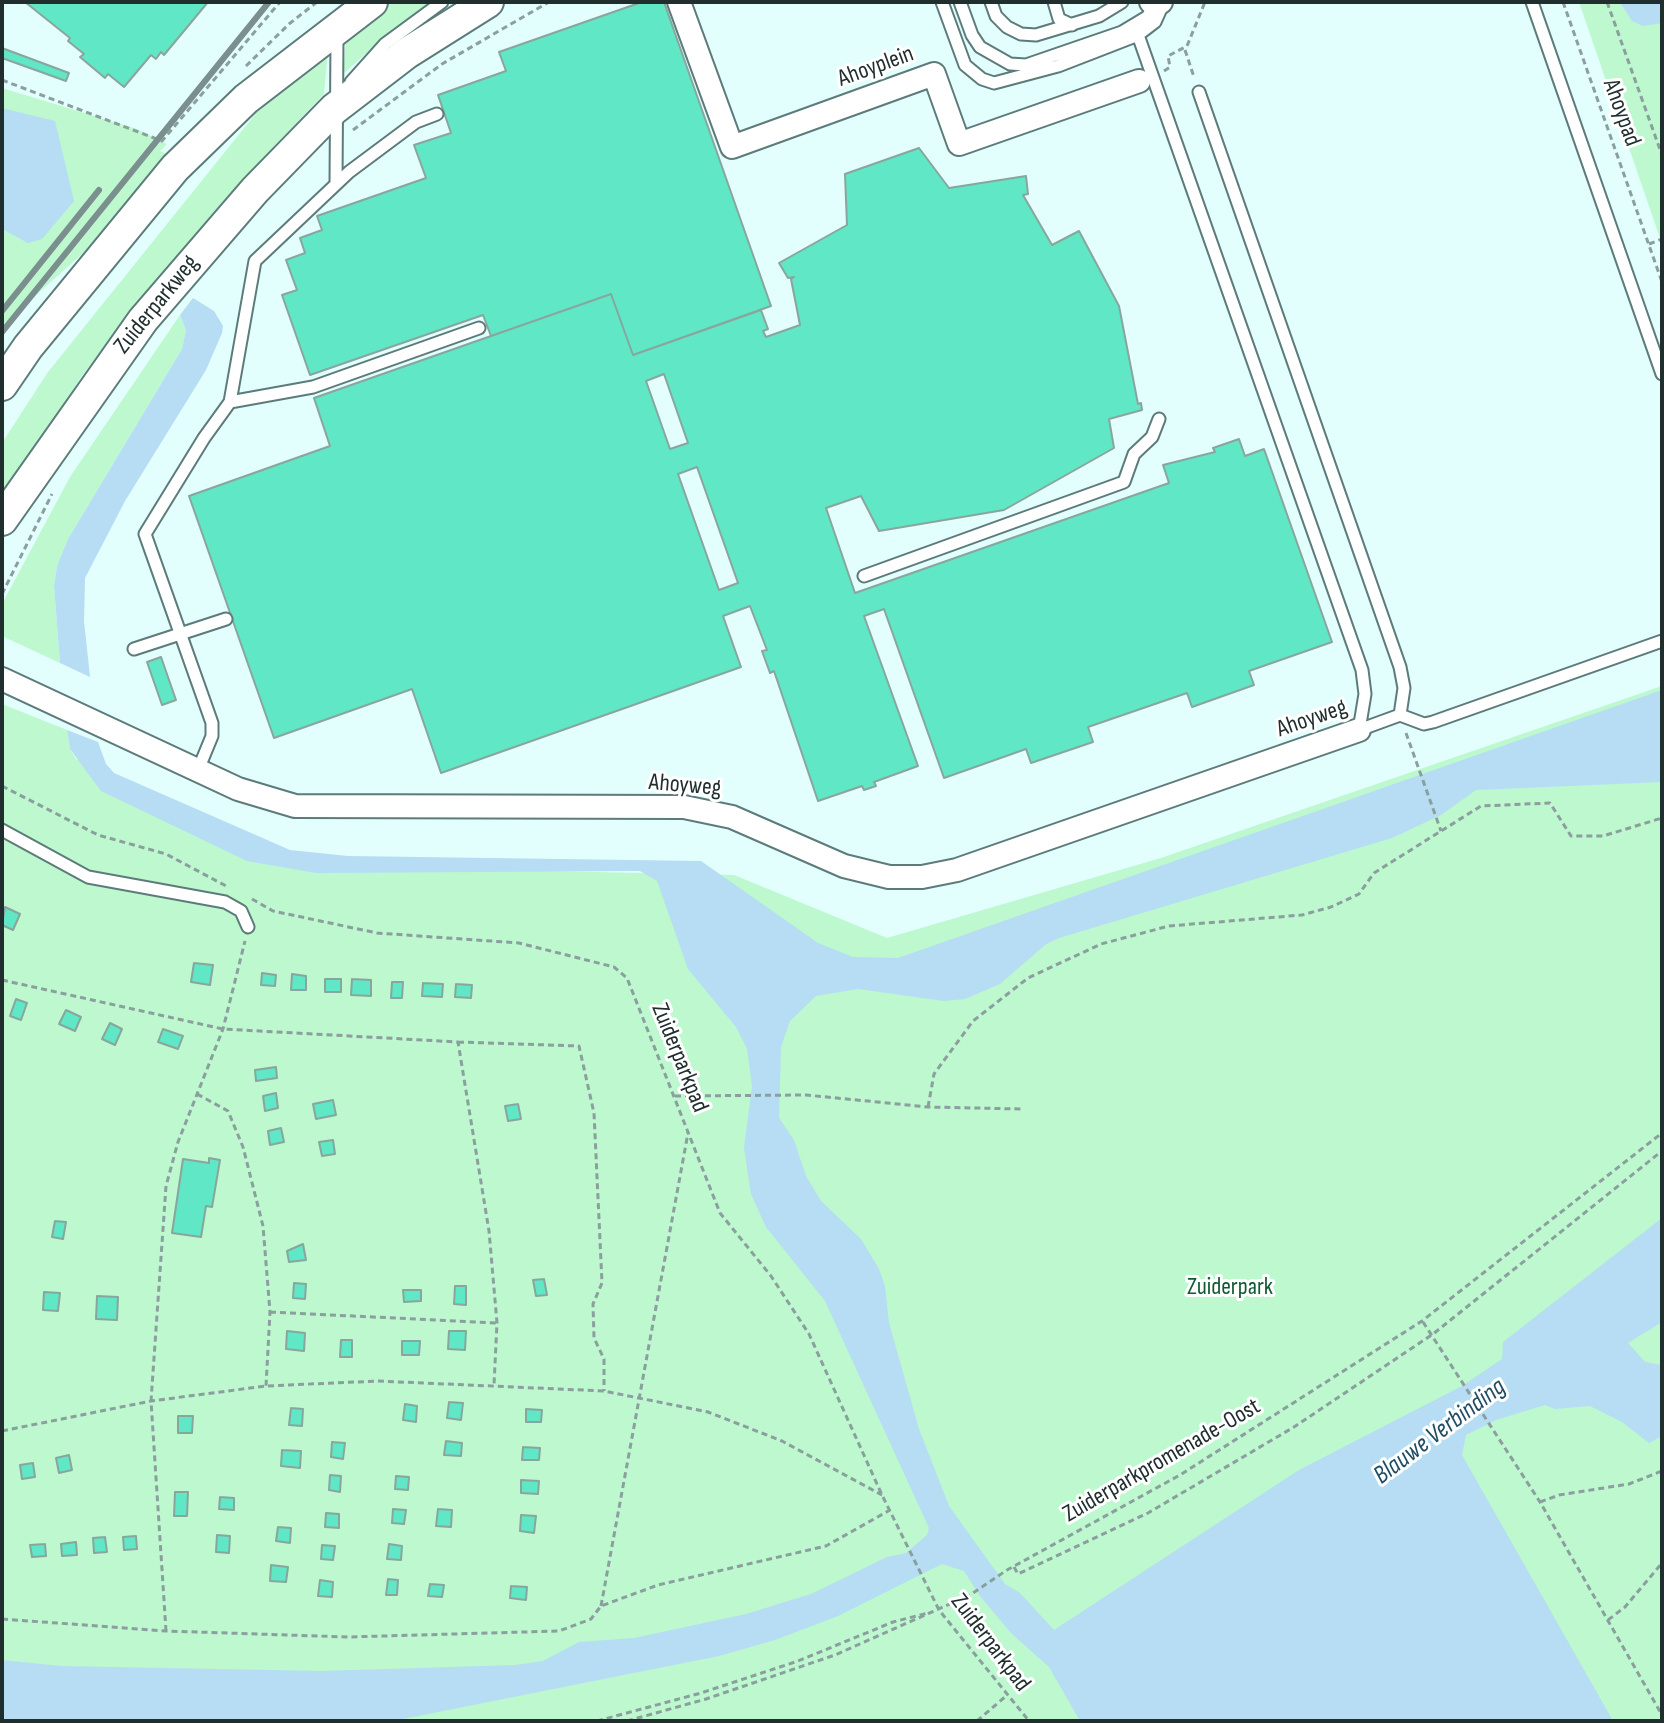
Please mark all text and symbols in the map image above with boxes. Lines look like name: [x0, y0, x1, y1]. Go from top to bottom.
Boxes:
street label: Ahoyplein: [834, 40, 918, 94]
street label: Ahoypad: [1596, 76, 1646, 150]
street label: Zuiderparkweg: [109, 250, 205, 360]
street label: Ahoyweg: [1273, 694, 1351, 744]
street label: Ahoyweg: [648, 768, 722, 804]
street label: Zuiderparkpad: [644, 999, 714, 1117]
park label: Zuiderpark: [1187, 1274, 1273, 1302]
water label: Blauwe Verbinding: [1368, 1372, 1512, 1492]
street label: Zuiderparkpromenade-Oost: [1058, 1393, 1266, 1529]
street label: Zuiderparkpad: [944, 1588, 1036, 1698]

